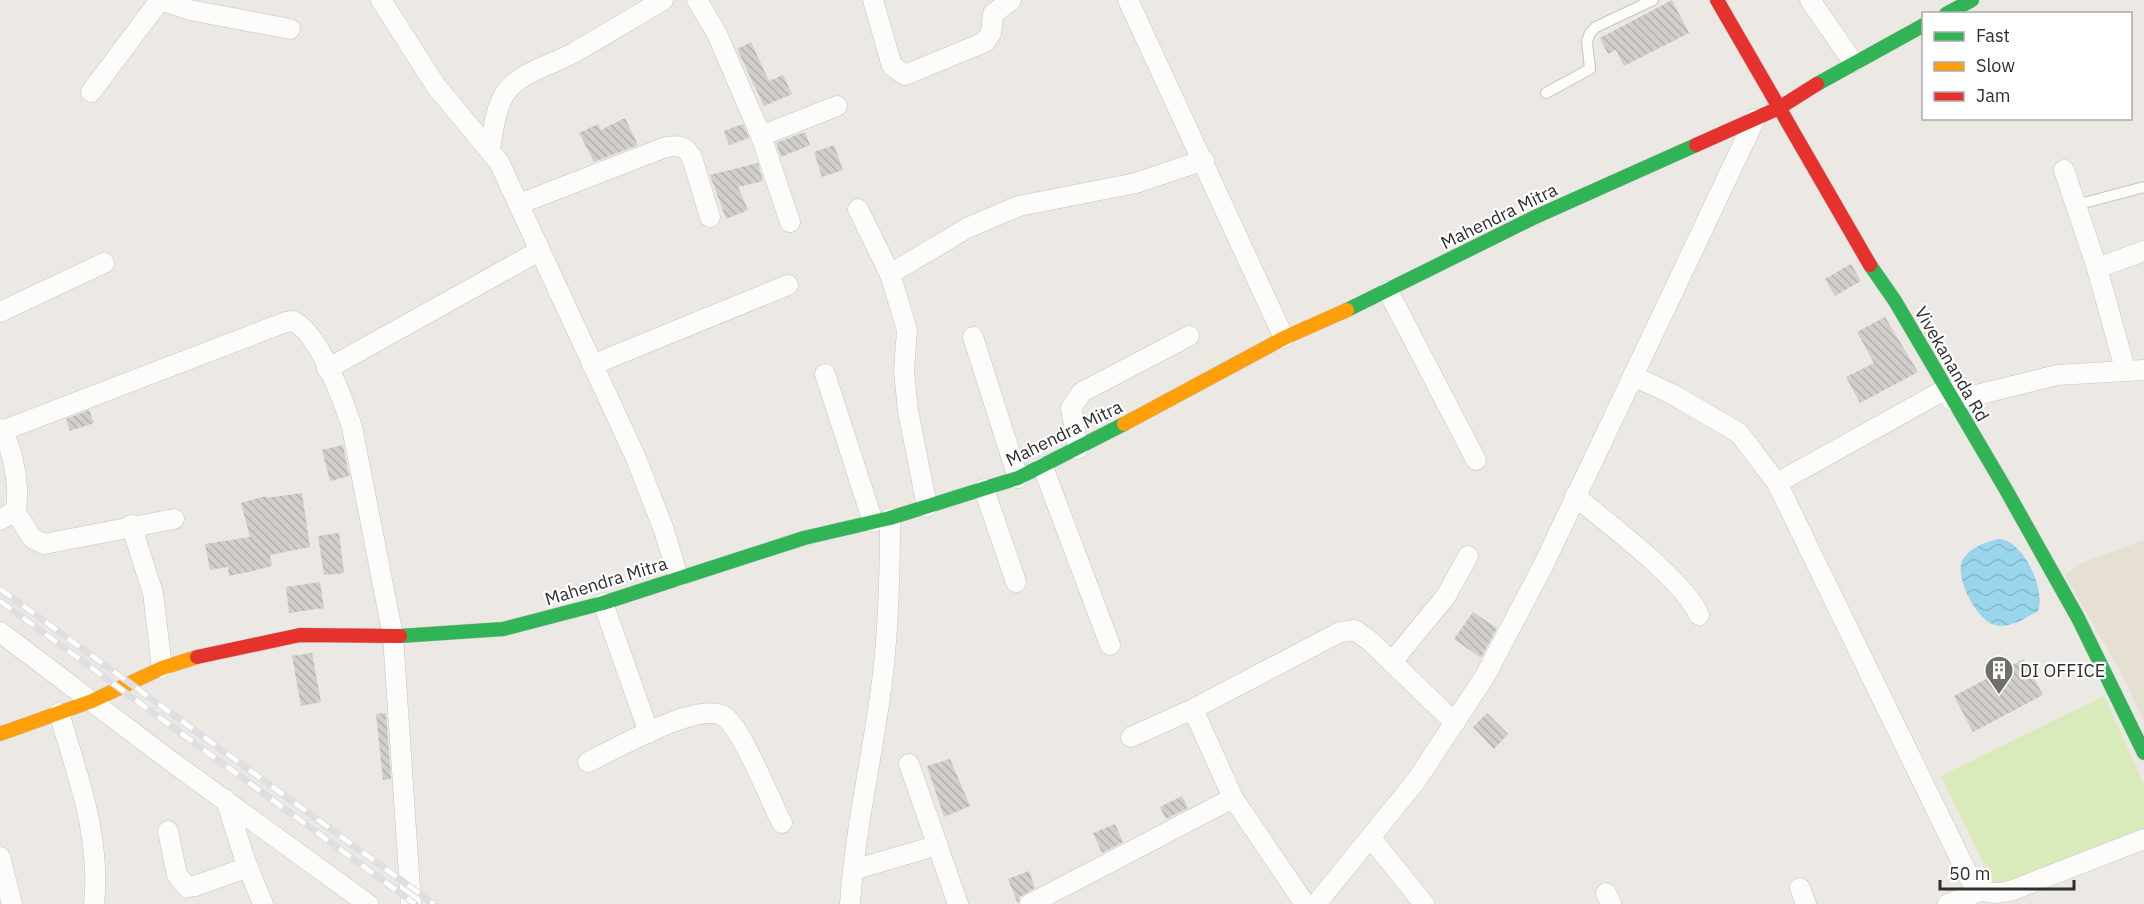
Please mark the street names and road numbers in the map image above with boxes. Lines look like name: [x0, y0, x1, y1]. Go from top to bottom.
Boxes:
street label: Mahendra Mitra: [1437, 178, 1561, 254]
street label: Vivekananda Rd: [1910, 302, 1994, 426]
street label: Mahendra Mitra: [1002, 395, 1126, 471]
street label: Mahendra Mitra: [542, 551, 670, 611]

